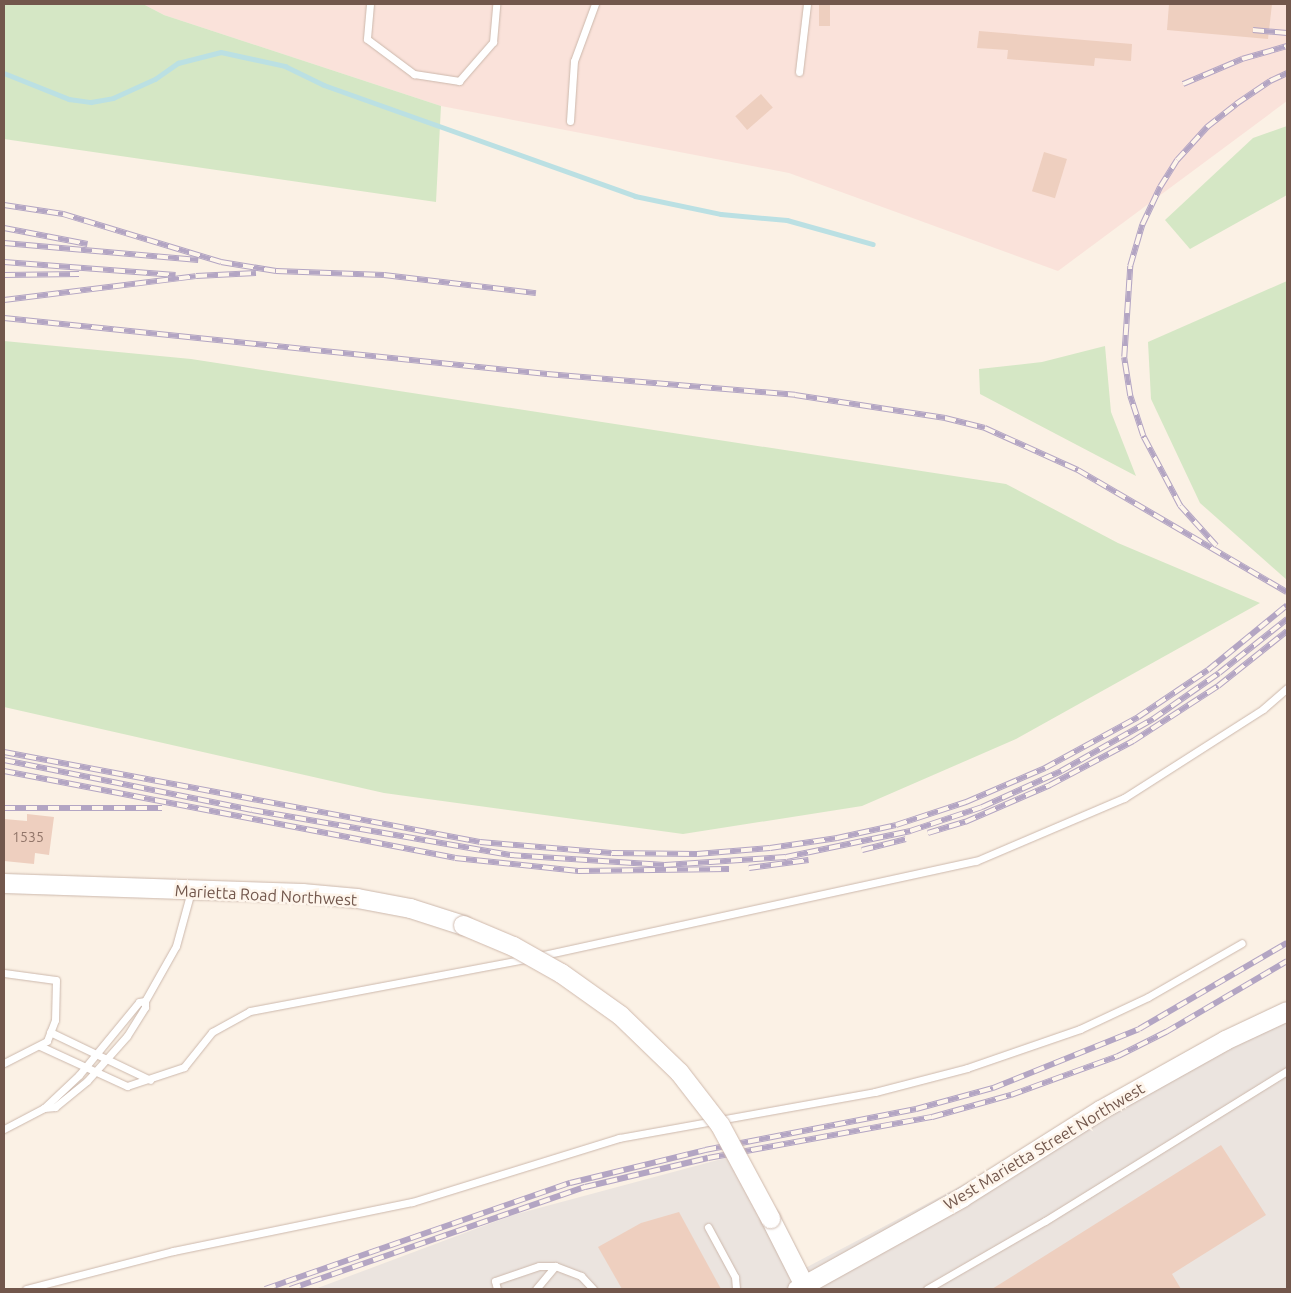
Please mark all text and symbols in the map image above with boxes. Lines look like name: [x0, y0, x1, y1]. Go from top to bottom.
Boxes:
house number: 1535: [12, 829, 44, 845]
street label: Marietta Road Northwest: [174, 881, 358, 909]
street label: West Marietta Street Northwest: [940, 1078, 1148, 1214]

